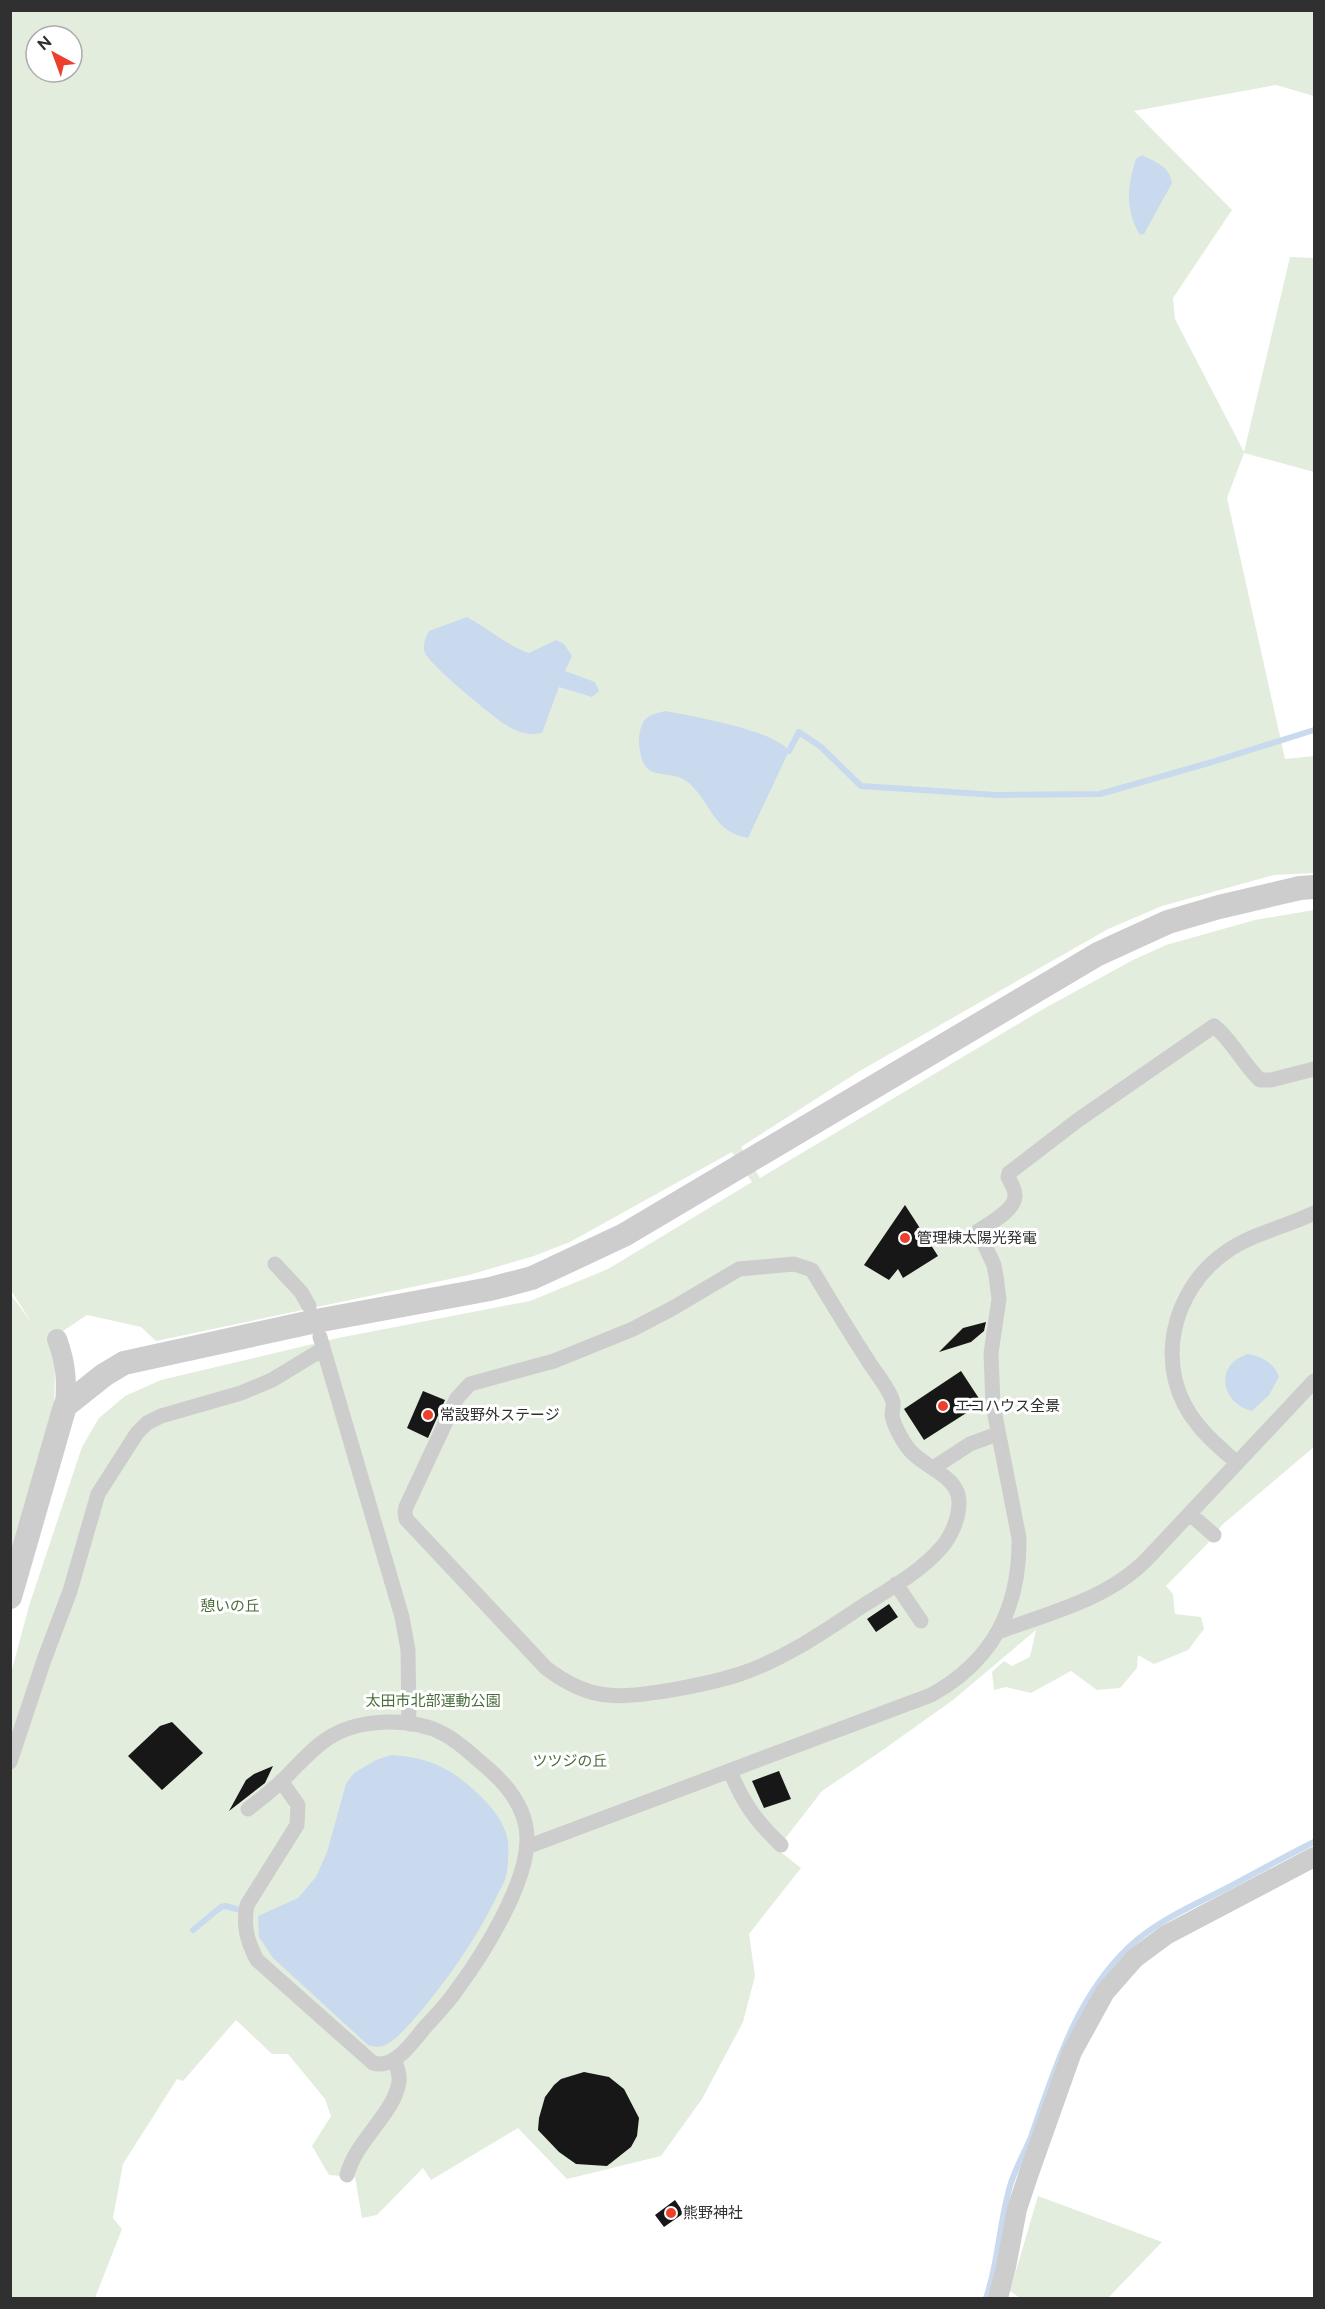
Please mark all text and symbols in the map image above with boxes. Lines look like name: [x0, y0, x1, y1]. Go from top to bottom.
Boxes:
north arrow: [24, 24, 84, 84]
text: N: [34, 32, 55, 54]
place label: 管理棟太陽光発電: [917, 1229, 1037, 1247]
marker: 管理棟太陽光発電: [898, 1231, 912, 1245]
place label: エコハウス全景: [955, 1397, 1060, 1415]
marker: エコハウス全景: [936, 1399, 950, 1413]
place label: 常設野外ステージ: [440, 1406, 560, 1424]
marker: 常設野外ステージ: [421, 1408, 435, 1422]
park label: 憩いの丘: [200, 1597, 260, 1615]
park label: 太田市北部運動公園: [365, 1692, 501, 1710]
park label: ツツジの丘: [532, 1752, 608, 1770]
place label: 熊野神社: [683, 2204, 743, 2222]
marker: 熊野神社: [664, 2206, 678, 2220]

